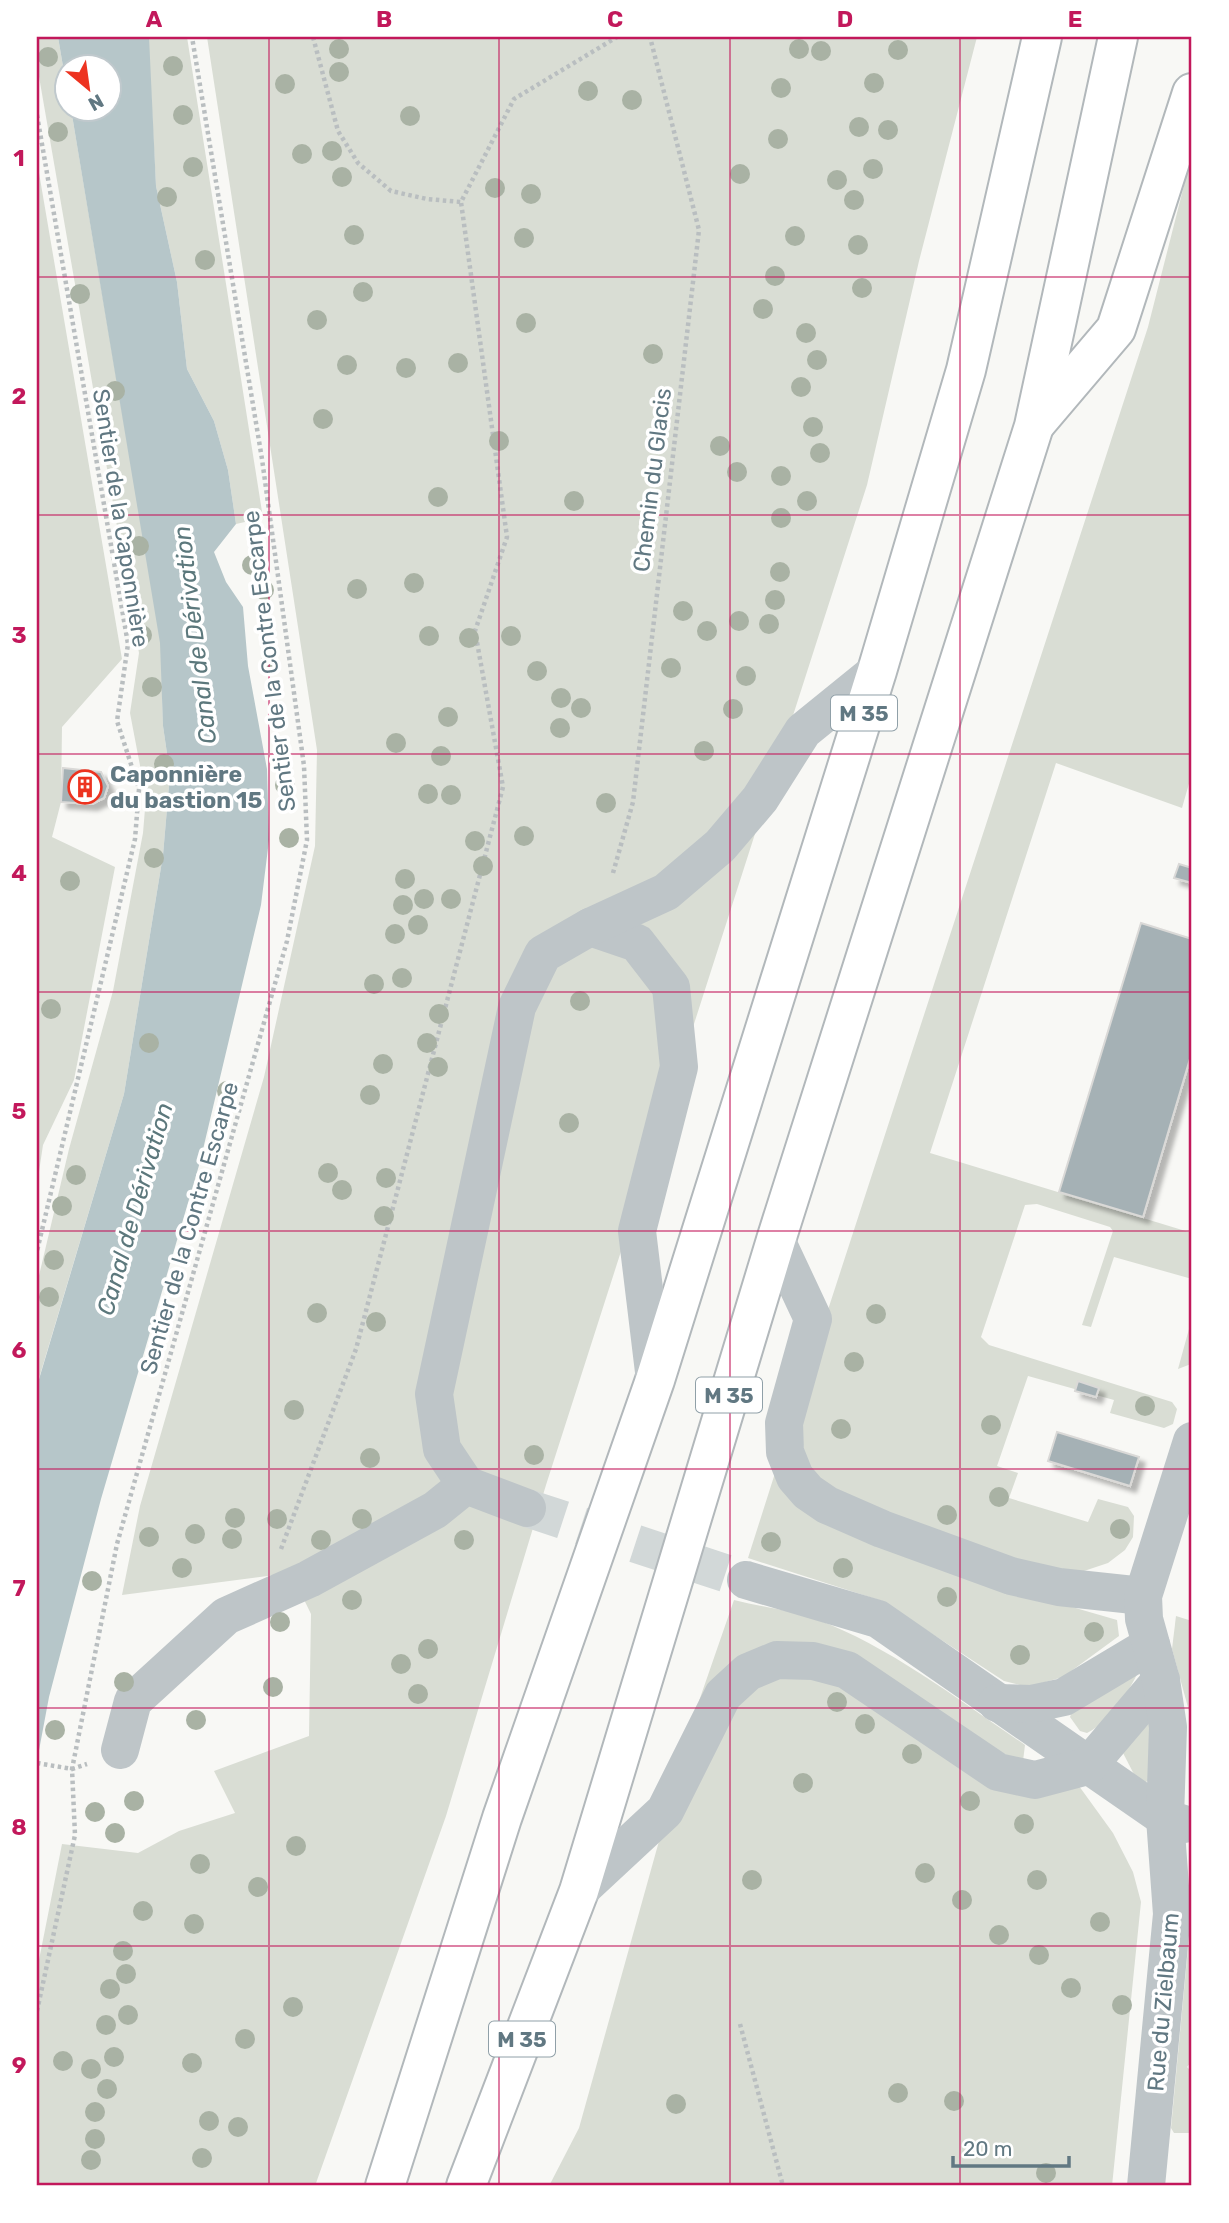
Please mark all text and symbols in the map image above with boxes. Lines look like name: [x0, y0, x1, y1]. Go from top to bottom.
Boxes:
text: A: [146, 5, 163, 33]
text: B: [376, 5, 392, 33]
text: C: [607, 5, 623, 33]
text: D: [837, 5, 853, 33]
text: E: [1068, 5, 1082, 33]
north arrow: [52, 52, 122, 122]
text: N: [84, 89, 108, 116]
text: 1: [13, 144, 25, 172]
text: 2: [12, 382, 26, 410]
street label: Sentier de la Caponnière: [87, 387, 155, 649]
street label: Chemin du Glacis: [627, 387, 677, 573]
street label: Sentier de la Contre Escarpe: [237, 509, 301, 813]
water label: Canal de Dérivation: [168, 524, 222, 746]
text: 3: [11, 621, 27, 649]
road number: M 35: [831, 696, 897, 730]
place label: Caponnière du bastion 15: [110, 760, 262, 814]
building icon: Caponnière du bastion 15: [66, 768, 104, 806]
text: 4: [11, 859, 27, 887]
street label: Sentier de la Contre Escarpe: [134, 1078, 244, 1378]
text: 5: [12, 1097, 27, 1125]
water label: Canal de Dérivation: [91, 1100, 179, 1318]
text: 6: [12, 1336, 27, 1364]
road number: M 35: [696, 1378, 762, 1412]
text: 7: [12, 1574, 26, 1602]
text: 8: [11, 1813, 27, 1841]
street label: Rue du Zielbaum: [1141, 1912, 1185, 2092]
road number: M 35: [489, 2022, 555, 2056]
text: 9: [12, 2051, 26, 2079]
scale bar: [953, 2125, 1068, 2169]
text: 20 m: [963, 2136, 1012, 2161]

